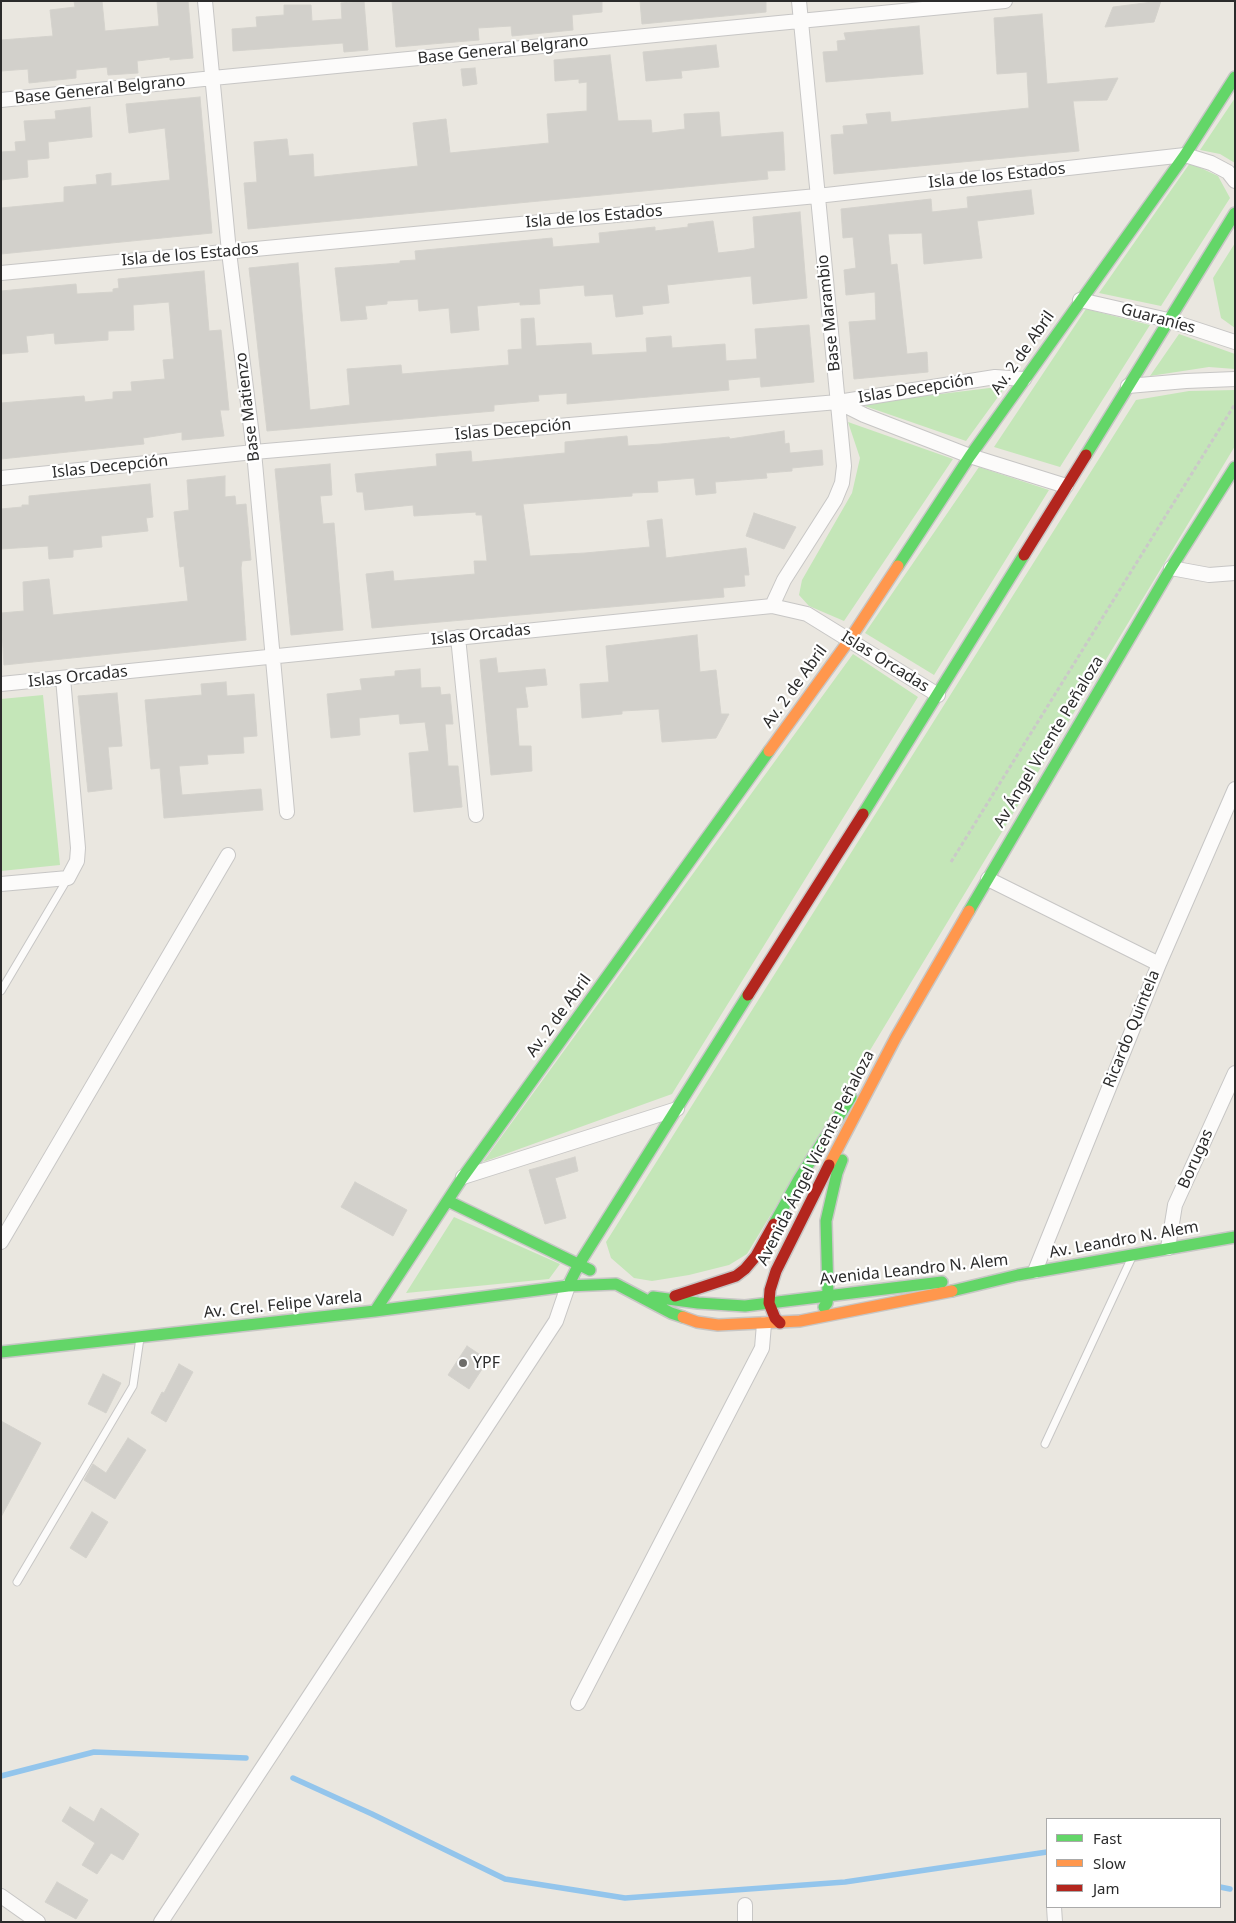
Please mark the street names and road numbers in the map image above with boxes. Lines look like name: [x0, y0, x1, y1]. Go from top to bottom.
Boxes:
street label: Base General Belgrano: [417, 31, 589, 69]
street label: Base General Belgrano: [14, 71, 186, 109]
street label: Isla de los Estados: [928, 159, 1066, 193]
street label: Isla de los Estados: [525, 201, 663, 233]
street label: Isla de los Estados: [121, 239, 259, 271]
street label: Base Marambio: [813, 254, 845, 372]
street label: Guaraníes: [1119, 300, 1197, 338]
street label: Av. 2 de Abril: [987, 308, 1059, 398]
street label: Base Matienzo: [232, 351, 264, 463]
street label: Islas Decepción: [857, 370, 975, 408]
street label: Islas Decepción: [454, 415, 572, 445]
street label: Islas Decepción: [51, 451, 169, 483]
street label: Islas Orcadas: [430, 620, 532, 650]
street label: Islas Orcadas: [838, 627, 932, 697]
street label: Av. 2 de Abril: [759, 642, 831, 732]
street label: Av Ángel Vicente Peñaloza: [990, 653, 1108, 831]
street label: Islas Orcadas: [27, 662, 129, 692]
street label: Ricardo Quintela: [1100, 967, 1164, 1091]
street label: Av. 2 de Abril: [523, 971, 595, 1061]
street label: Avenida Ángel Vicente Peñaloza: [753, 1047, 879, 1269]
street label: Borugas: [1174, 1126, 1218, 1192]
street label: Av. Leandro N. Alem: [1048, 1217, 1200, 1263]
street label: Avenida Leandro N. Alem: [819, 1251, 1009, 1289]
street label: Av. Crel. Felipe Varela: [203, 1287, 363, 1323]

